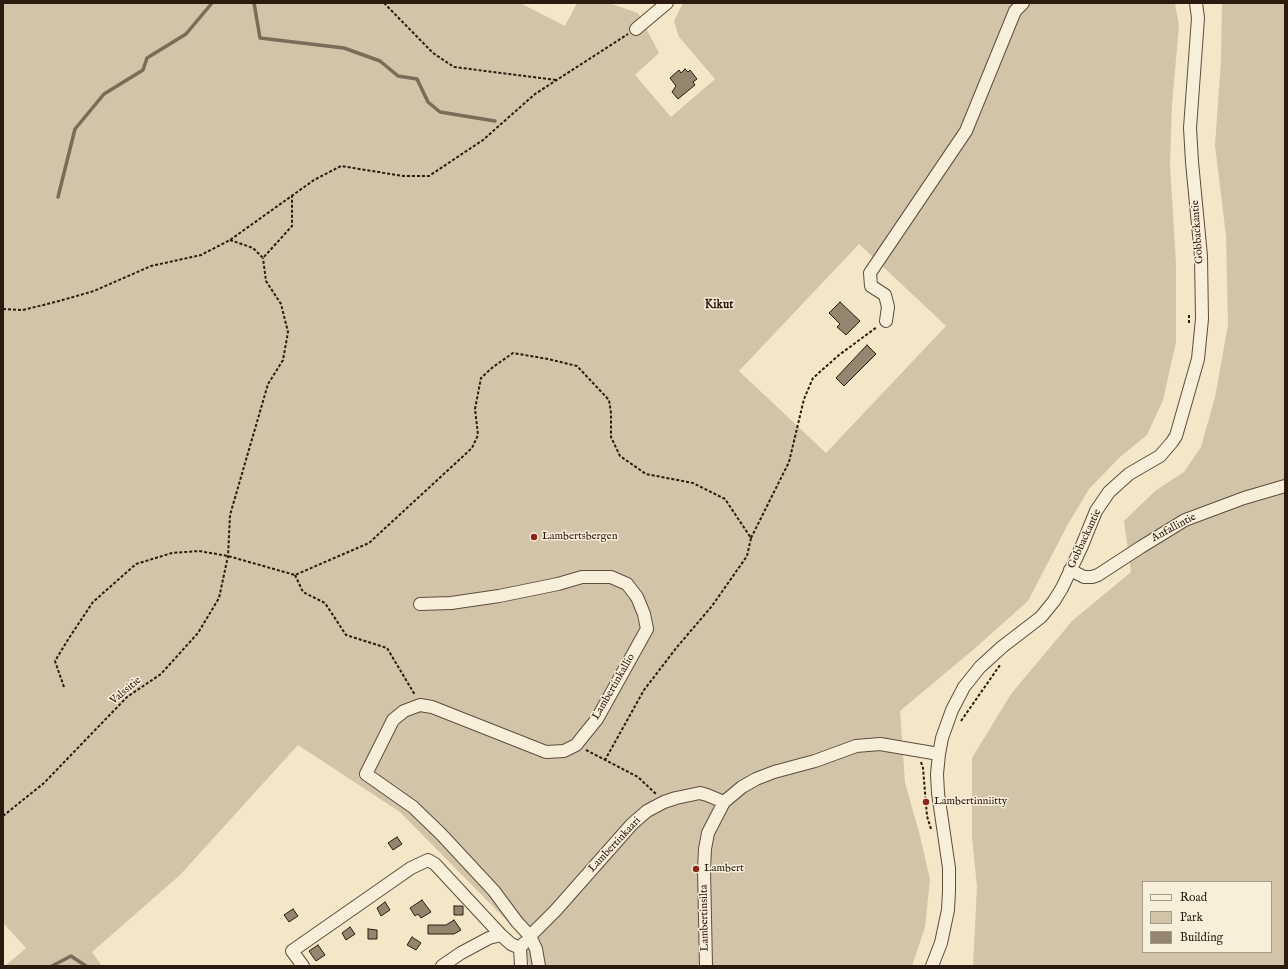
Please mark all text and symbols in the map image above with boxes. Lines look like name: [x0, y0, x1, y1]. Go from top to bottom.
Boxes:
street label: Gobbackantie: [1189, 200, 1207, 264]
district label: Kikut: [705, 299, 733, 313]
street label: Gobbackantie: [1065, 507, 1105, 571]
street label: Anfallintie: [1149, 511, 1199, 545]
place label: Lambertsbergen: [542, 530, 617, 544]
marker: Lambertsbergen: [529, 532, 539, 542]
street label: Lambertinkallio: [590, 652, 638, 722]
street label: Valssitie: [108, 674, 144, 708]
place label: Lambertinniitty: [934, 795, 1007, 809]
marker: Lambertinniitty: [921, 797, 931, 807]
street label: Lambertinkaari: [586, 815, 644, 875]
place label: Lambert: [704, 862, 744, 876]
marker: Lambert: [691, 864, 701, 874]
legend: [1142, 881, 1272, 953]
street label: Lambertinsilta: [698, 884, 712, 952]
text: Road: [1180, 890, 1207, 905]
text: Park: [1180, 910, 1203, 925]
text: Building: [1180, 930, 1223, 945]

